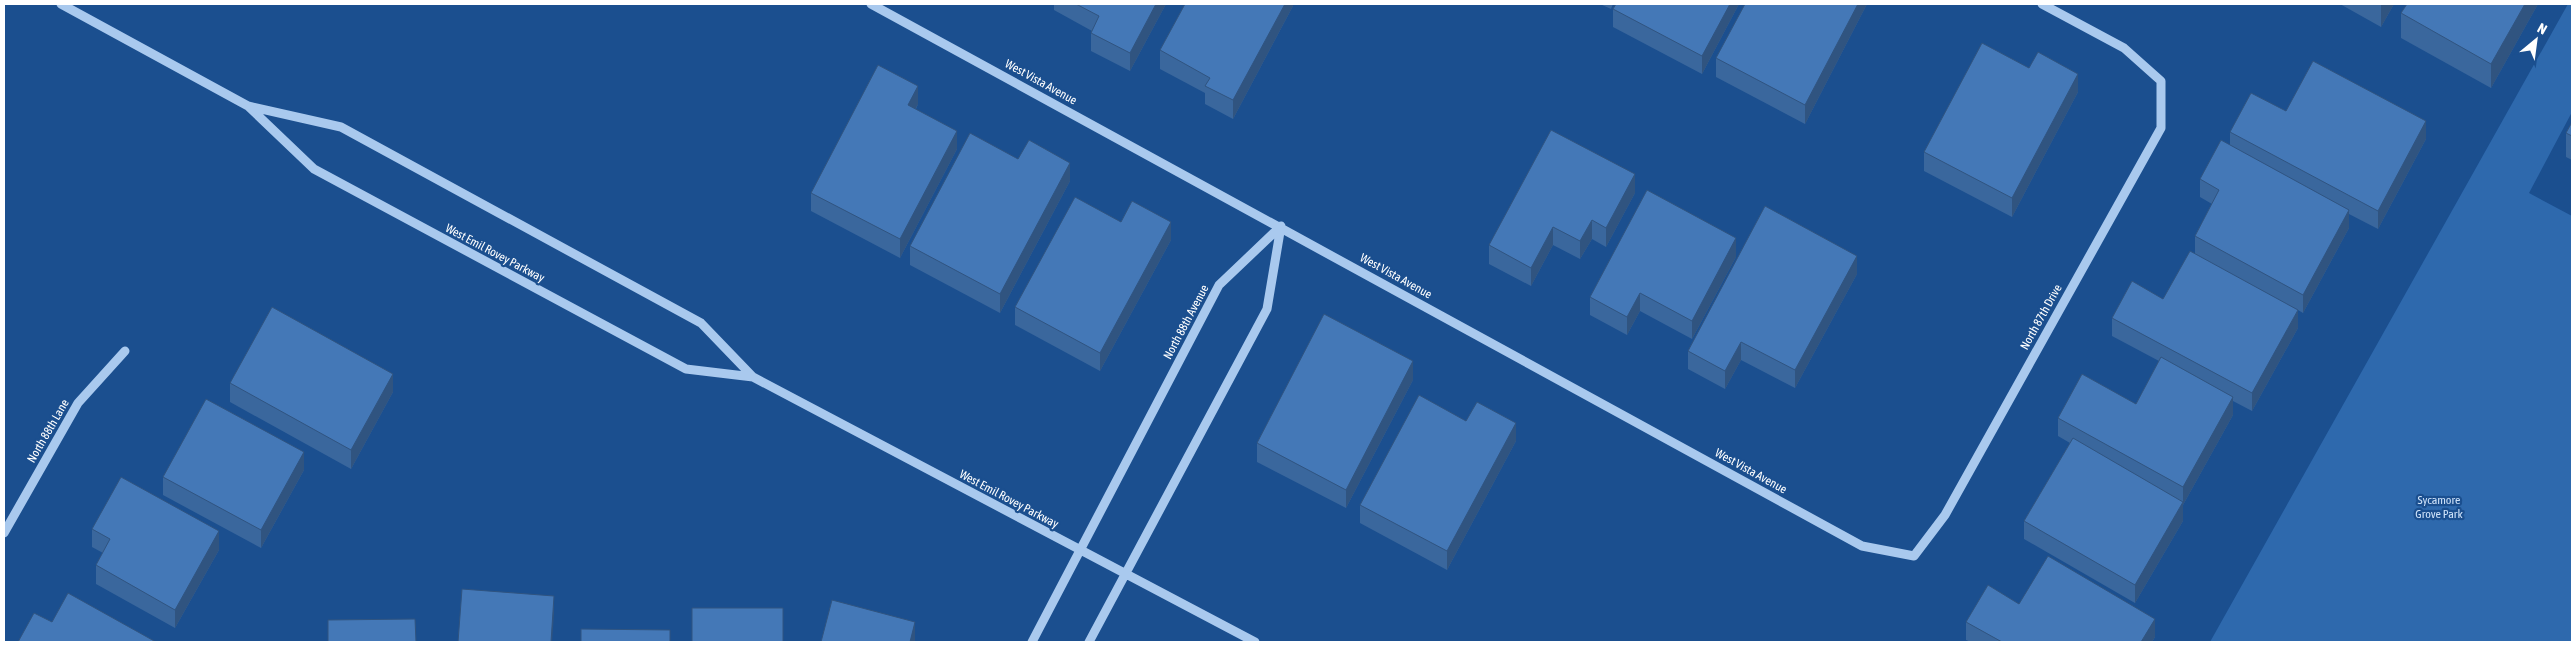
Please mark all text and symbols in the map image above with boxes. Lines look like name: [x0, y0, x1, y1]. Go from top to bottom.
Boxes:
north arrow: [2511, 15, 2561, 65]
text: N: [2535, 20, 2550, 38]
street label: West Vista Avenue: [1003, 57, 1079, 107]
street label: West Emil Rovey Parkway: [443, 221, 547, 285]
street label: West Vista Avenue: [1358, 251, 1434, 301]
street label: North 88th Avenue: [1160, 282, 1212, 362]
street label: North 87th Drive: [2017, 282, 2065, 352]
street label: North 88th Lane: [24, 397, 72, 465]
street label: West Vista Avenue: [1713, 446, 1789, 496]
street label: West Emil Rovey Parkway: [957, 467, 1061, 531]
park label: Sycamore Grove Park: [2415, 493, 2463, 521]

